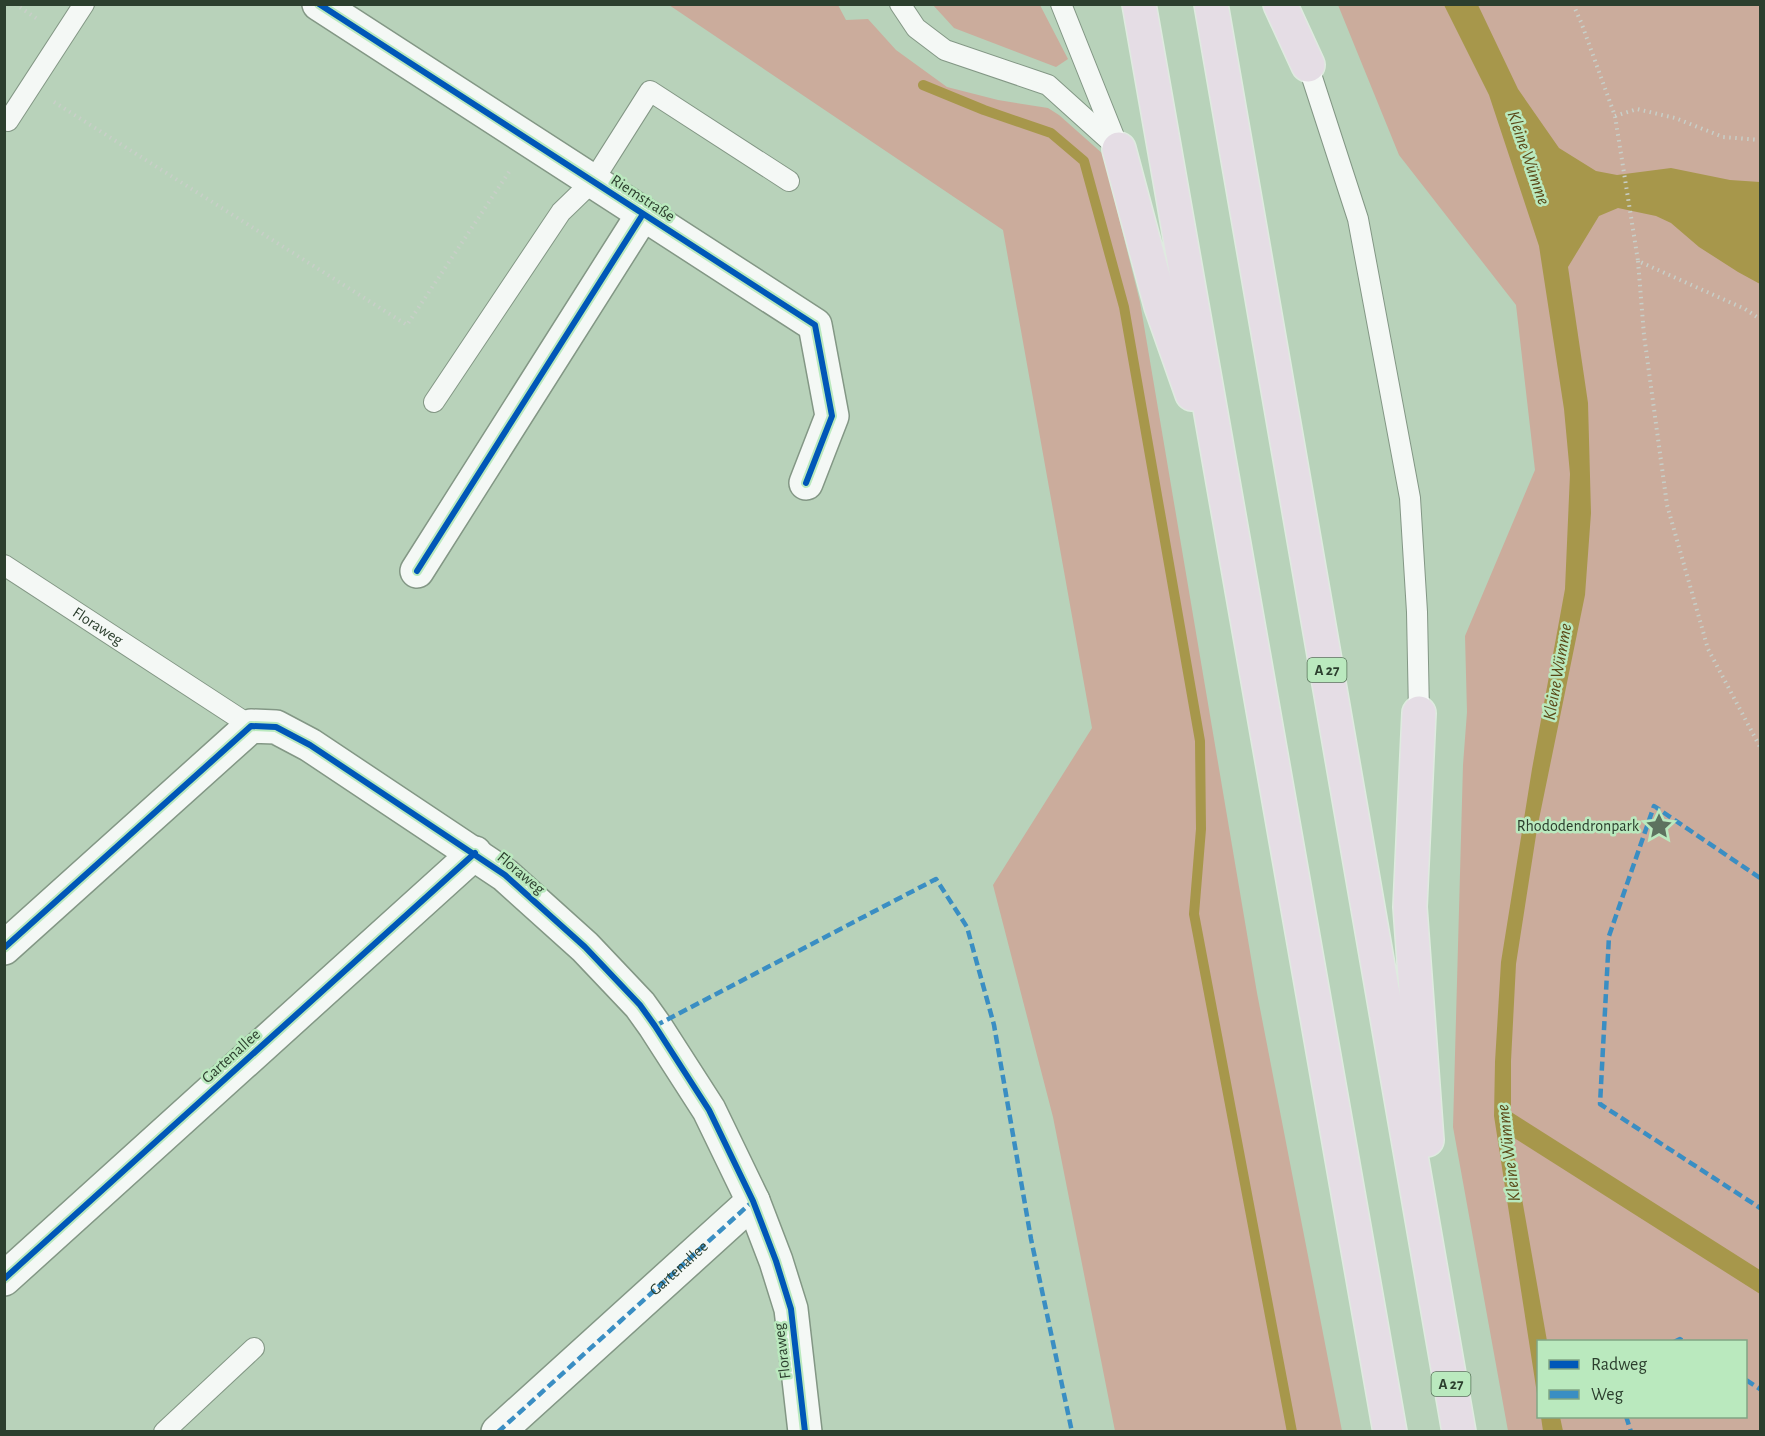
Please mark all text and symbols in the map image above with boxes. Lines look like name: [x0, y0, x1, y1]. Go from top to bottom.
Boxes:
water label: Kleine Wümme: [1504, 109, 1553, 207]
street label: Riemstraße: [608, 172, 678, 224]
street label: Floraweg: [70, 604, 126, 648]
water label: Kleine Wümme: [1541, 622, 1575, 722]
road number: A 27: [1308, 658, 1346, 682]
place icon: Rhododendronpark: [1644, 811, 1674, 841]
place label: Rhododendronpark: [1517, 818, 1640, 834]
street label: Floraweg: [494, 849, 548, 897]
street label: Gartenallee: [199, 1026, 263, 1086]
water label: Kleine Wümme: [1494, 1103, 1524, 1203]
street label: Gartenallee: [647, 1238, 711, 1298]
street label: Floraweg: [771, 1322, 793, 1380]
legend: [1537, 1340, 1747, 1418]
text: Radweg: [1591, 1356, 1647, 1374]
road number: A 27: [1432, 1372, 1470, 1396]
text: Weg: [1591, 1386, 1623, 1404]

